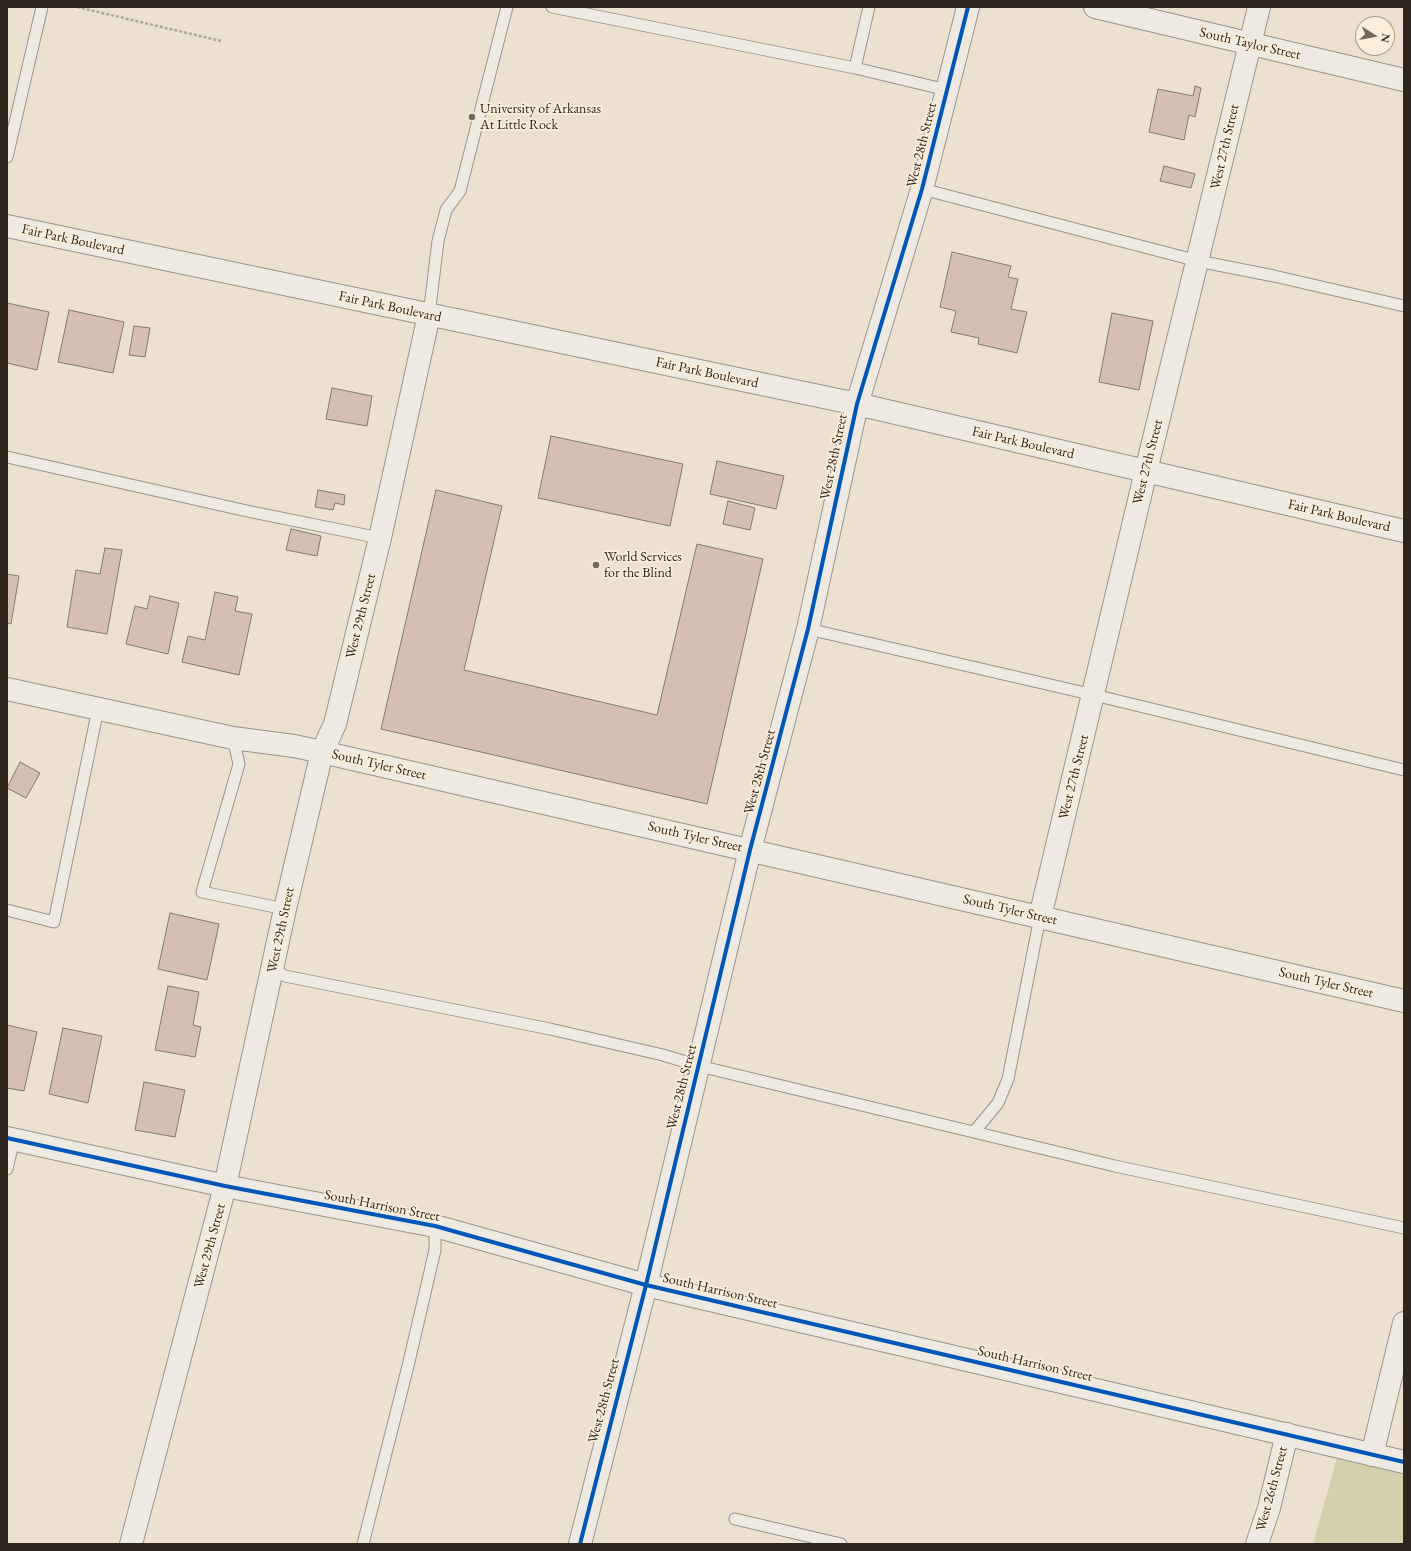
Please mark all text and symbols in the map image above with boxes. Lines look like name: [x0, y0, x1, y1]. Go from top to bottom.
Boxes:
north arrow: [1355, 16, 1395, 56]
street label: South Taylor Street: [1198, 24, 1302, 64]
text: N: [1378, 32, 1394, 44]
place label: University of Arkansas At Little Rock: [480, 101, 601, 134]
street label: West 28th Street: [903, 101, 941, 189]
street label: West 27th Street: [1207, 103, 1243, 191]
marker: University of Arkansas At Little Rock: [467, 112, 477, 122]
street label: Fair Park Boulevard: [20, 221, 126, 259]
street label: Fair Park Boulevard: [337, 288, 443, 326]
street label: Fair Park Boulevard: [654, 354, 760, 392]
street label: West 28th Street: [817, 413, 851, 501]
street label: West 27th Street: [1129, 418, 1167, 506]
street label: Fair Park Boulevard: [970, 423, 1076, 463]
street label: Fair Park Boulevard: [1286, 496, 1392, 536]
place label: World Services for the Blind: [604, 549, 682, 582]
marker: World Services for the Blind: [591, 560, 601, 570]
street label: West 29th Street: [342, 572, 380, 660]
street label: West 28th Street: [741, 728, 779, 816]
street label: West 27th Street: [1055, 733, 1093, 821]
street label: South Tyler Street: [330, 746, 428, 784]
street label: South Tyler Street: [646, 818, 744, 856]
street label: West 29th Street: [264, 886, 298, 974]
street label: South Tyler Street: [961, 891, 1059, 929]
street label: South Tyler Street: [1277, 964, 1375, 1002]
street label: West 28th Street: [663, 1043, 701, 1131]
street label: South Harrison Street: [323, 1187, 441, 1225]
street label: West 29th Street: [191, 1202, 229, 1290]
street label: South Harrison Street: [661, 1270, 779, 1312]
street label: South Harrison Street: [976, 1343, 1094, 1385]
street label: West 28th Street: [585, 1357, 623, 1445]
street label: West 26th Street: [1253, 1445, 1291, 1533]

